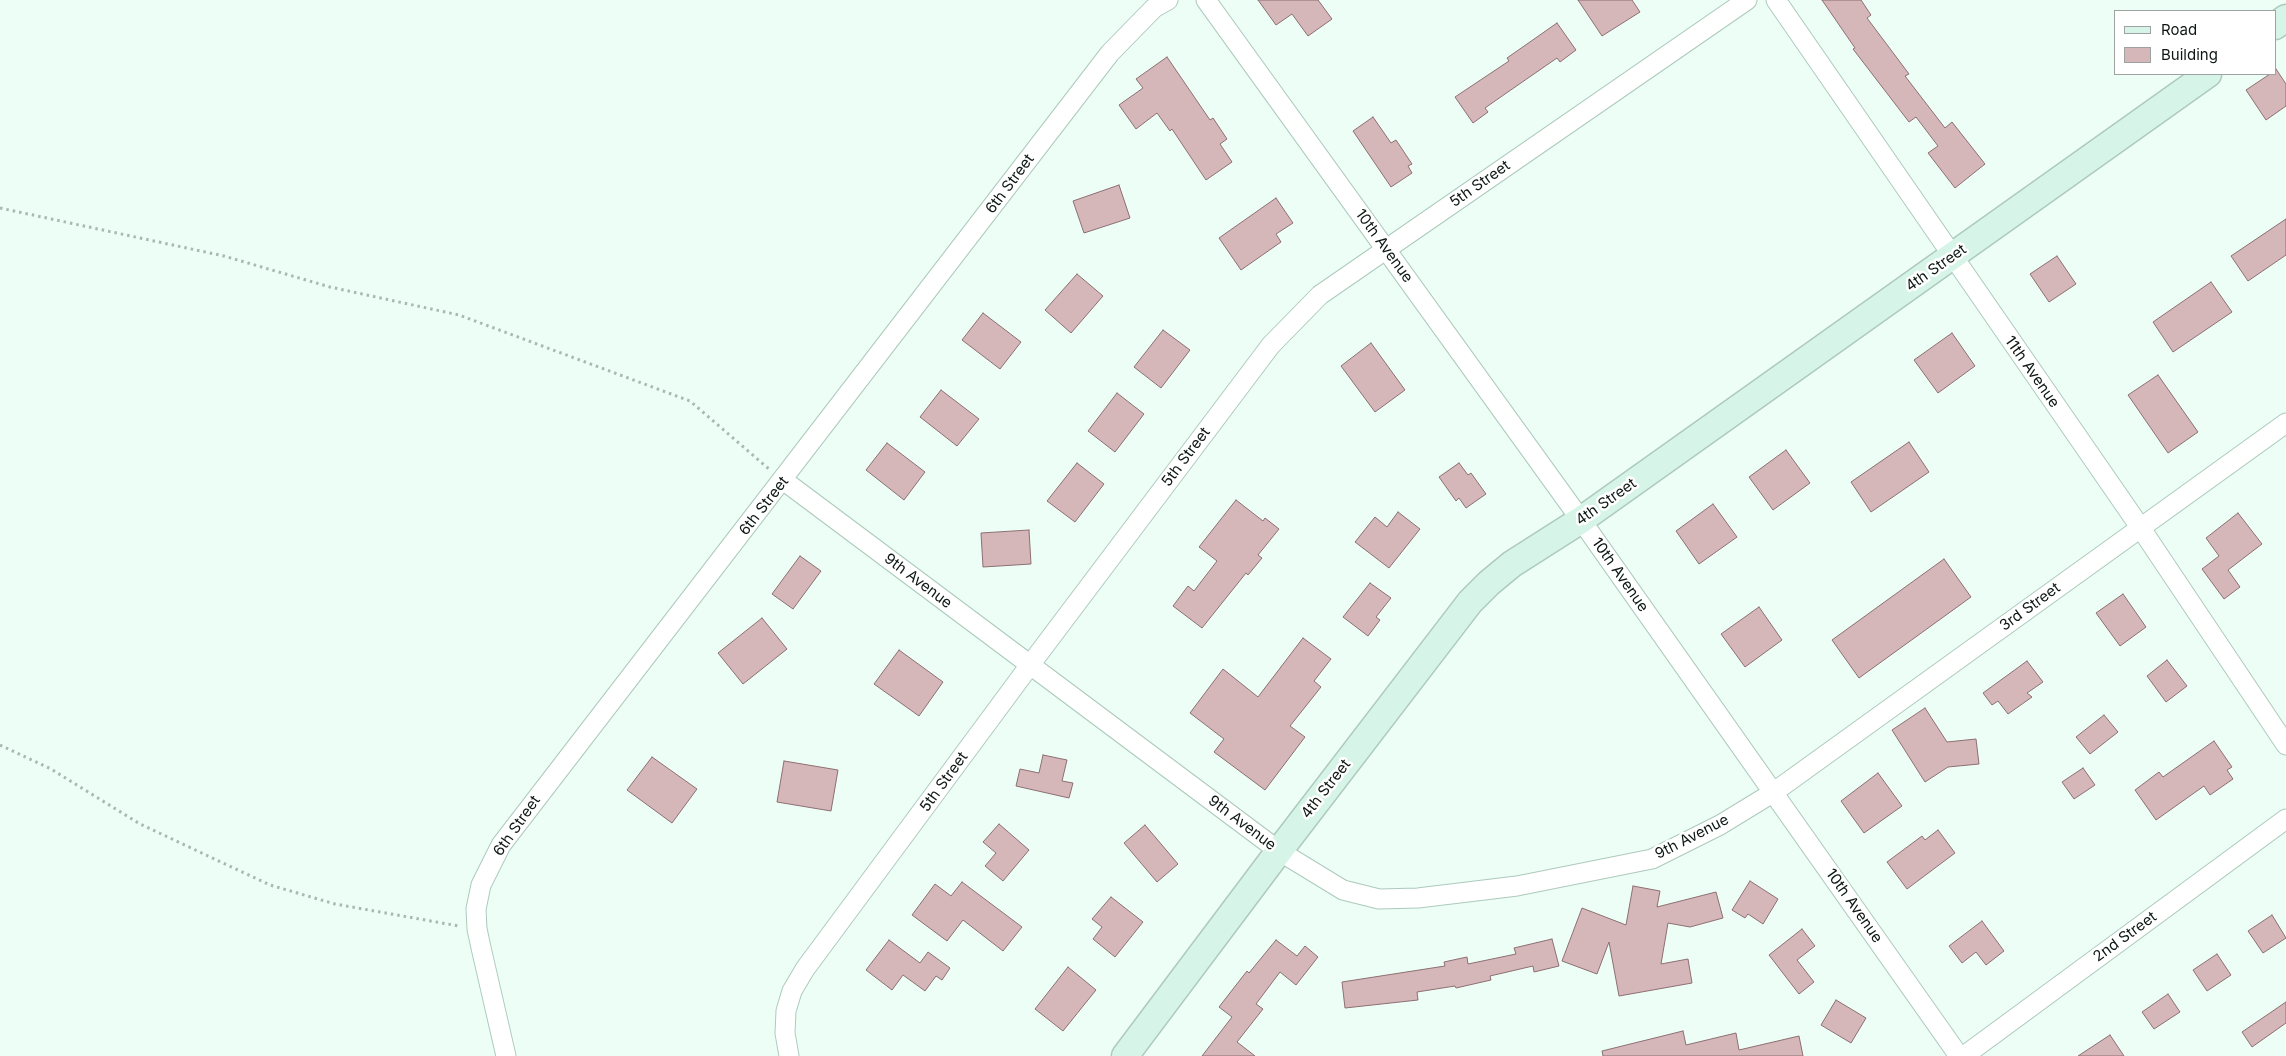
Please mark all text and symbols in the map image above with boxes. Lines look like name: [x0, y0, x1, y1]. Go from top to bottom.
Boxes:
legend: [2114, 10, 2276, 75]
text: Road: [2161, 20, 2197, 39]
text: Building: [2161, 45, 2218, 64]
street label: 6th Street: [982, 151, 1038, 217]
street label: 5th Street: [1446, 157, 1514, 211]
street label: 10th Avenue: [1351, 206, 1417, 286]
street label: 4th Street: [1902, 241, 1970, 295]
street label: 11th Avenue: [2001, 333, 2063, 411]
street label: 5th Street: [1158, 424, 1214, 490]
street label: 6th Street: [735, 473, 793, 539]
street label: 4th Street: [1572, 475, 1640, 529]
street label: 10th Avenue: [1588, 534, 1652, 616]
street label: 9th Avenue: [881, 550, 955, 612]
street label: 3rd Street: [1996, 579, 2064, 635]
street label: 5th Street: [916, 749, 972, 815]
street label: 4th Street: [1297, 756, 1355, 822]
street label: 6th Street: [490, 792, 544, 860]
street label: 9th Avenue: [1205, 792, 1279, 854]
street label: 9th Avenue: [1652, 811, 1732, 863]
street label: 10th Avenue: [1822, 865, 1886, 947]
street label: 2nd Street: [2090, 908, 2160, 966]

